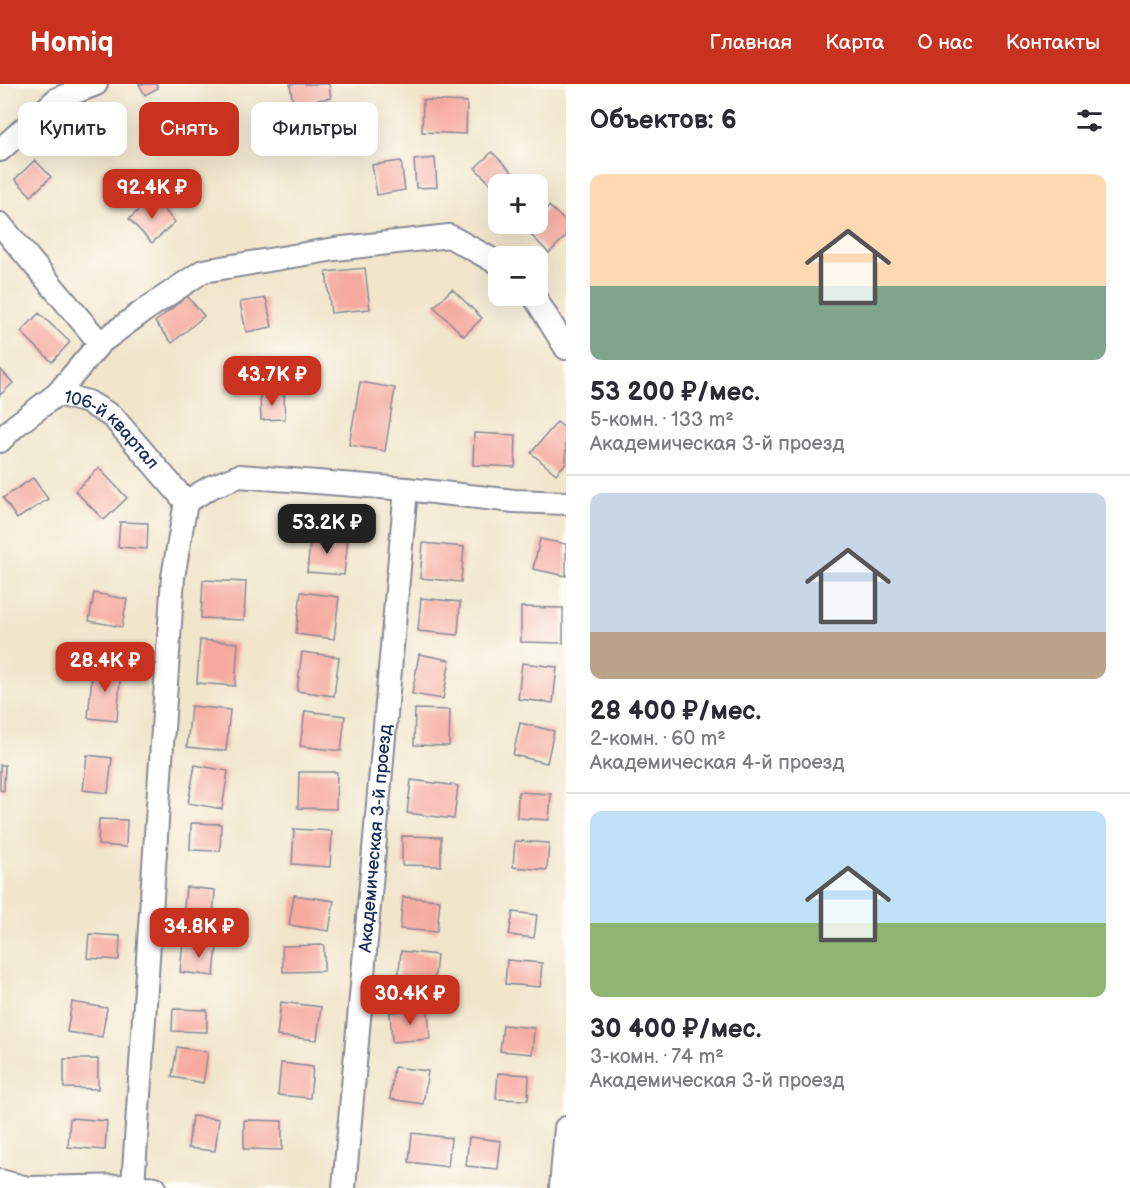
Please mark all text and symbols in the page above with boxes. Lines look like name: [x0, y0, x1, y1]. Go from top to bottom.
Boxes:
text: Homiq: [30, 26, 114, 59]
text: Главная: [709, 30, 792, 55]
text: Карта: [825, 30, 884, 55]
text: О нас: [917, 30, 973, 55]
text: Контакты: [1006, 30, 1100, 55]
chip: Купить: [18, 102, 127, 156]
chip: Снять: [139, 102, 239, 156]
chip: Фильтры: [251, 102, 378, 156]
icon: filters: [1073, 104, 1106, 137]
text: Объектов: 6: [590, 105, 737, 136]
pin: 92.4K ₽: [97, 169, 207, 220]
map controls: [488, 174, 548, 306]
button: +: [488, 174, 548, 234]
text: 92.4K ₽: [117, 176, 187, 200]
icon: home: [794, 213, 902, 321]
button: −: [488, 246, 548, 306]
pin: 43.7K ₽: [217, 356, 327, 407]
text: 43.7K ₽: [237, 363, 307, 387]
text: 53 200 ₽/мес.: [590, 377, 760, 408]
street label: 106-й квартал: [62, 386, 163, 473]
text: 5-комн. · 133 m²: [590, 408, 734, 432]
text: Академическая 3-й проезд: [590, 432, 844, 456]
pin: 53.2K ₽: [272, 504, 382, 555]
text: 53.2K ₽: [292, 511, 362, 535]
icon: home: [794, 532, 902, 640]
pin: 28.4K ₽: [50, 642, 160, 693]
text: 28.4K ₽: [70, 649, 140, 673]
text: 28 400 ₽/мес.: [590, 696, 761, 727]
street label: Академическая 3-й проезд: [354, 723, 396, 954]
text: 2-комн. · 60 m²: [590, 727, 726, 751]
text: Академическая 4-й проезд: [590, 751, 844, 775]
icon: home: [794, 850, 902, 958]
pin: 34.8K ₽: [144, 908, 254, 959]
text: 34.8K ₽: [164, 915, 234, 939]
pin: 30.4K ₽: [355, 975, 465, 1026]
text: 30.4K ₽: [375, 982, 445, 1006]
text: 30 400 ₽/мес.: [590, 1014, 761, 1045]
text: 3-комн. · 74 m²: [590, 1045, 724, 1069]
text: Академическая 3-й проезд: [590, 1069, 844, 1093]

